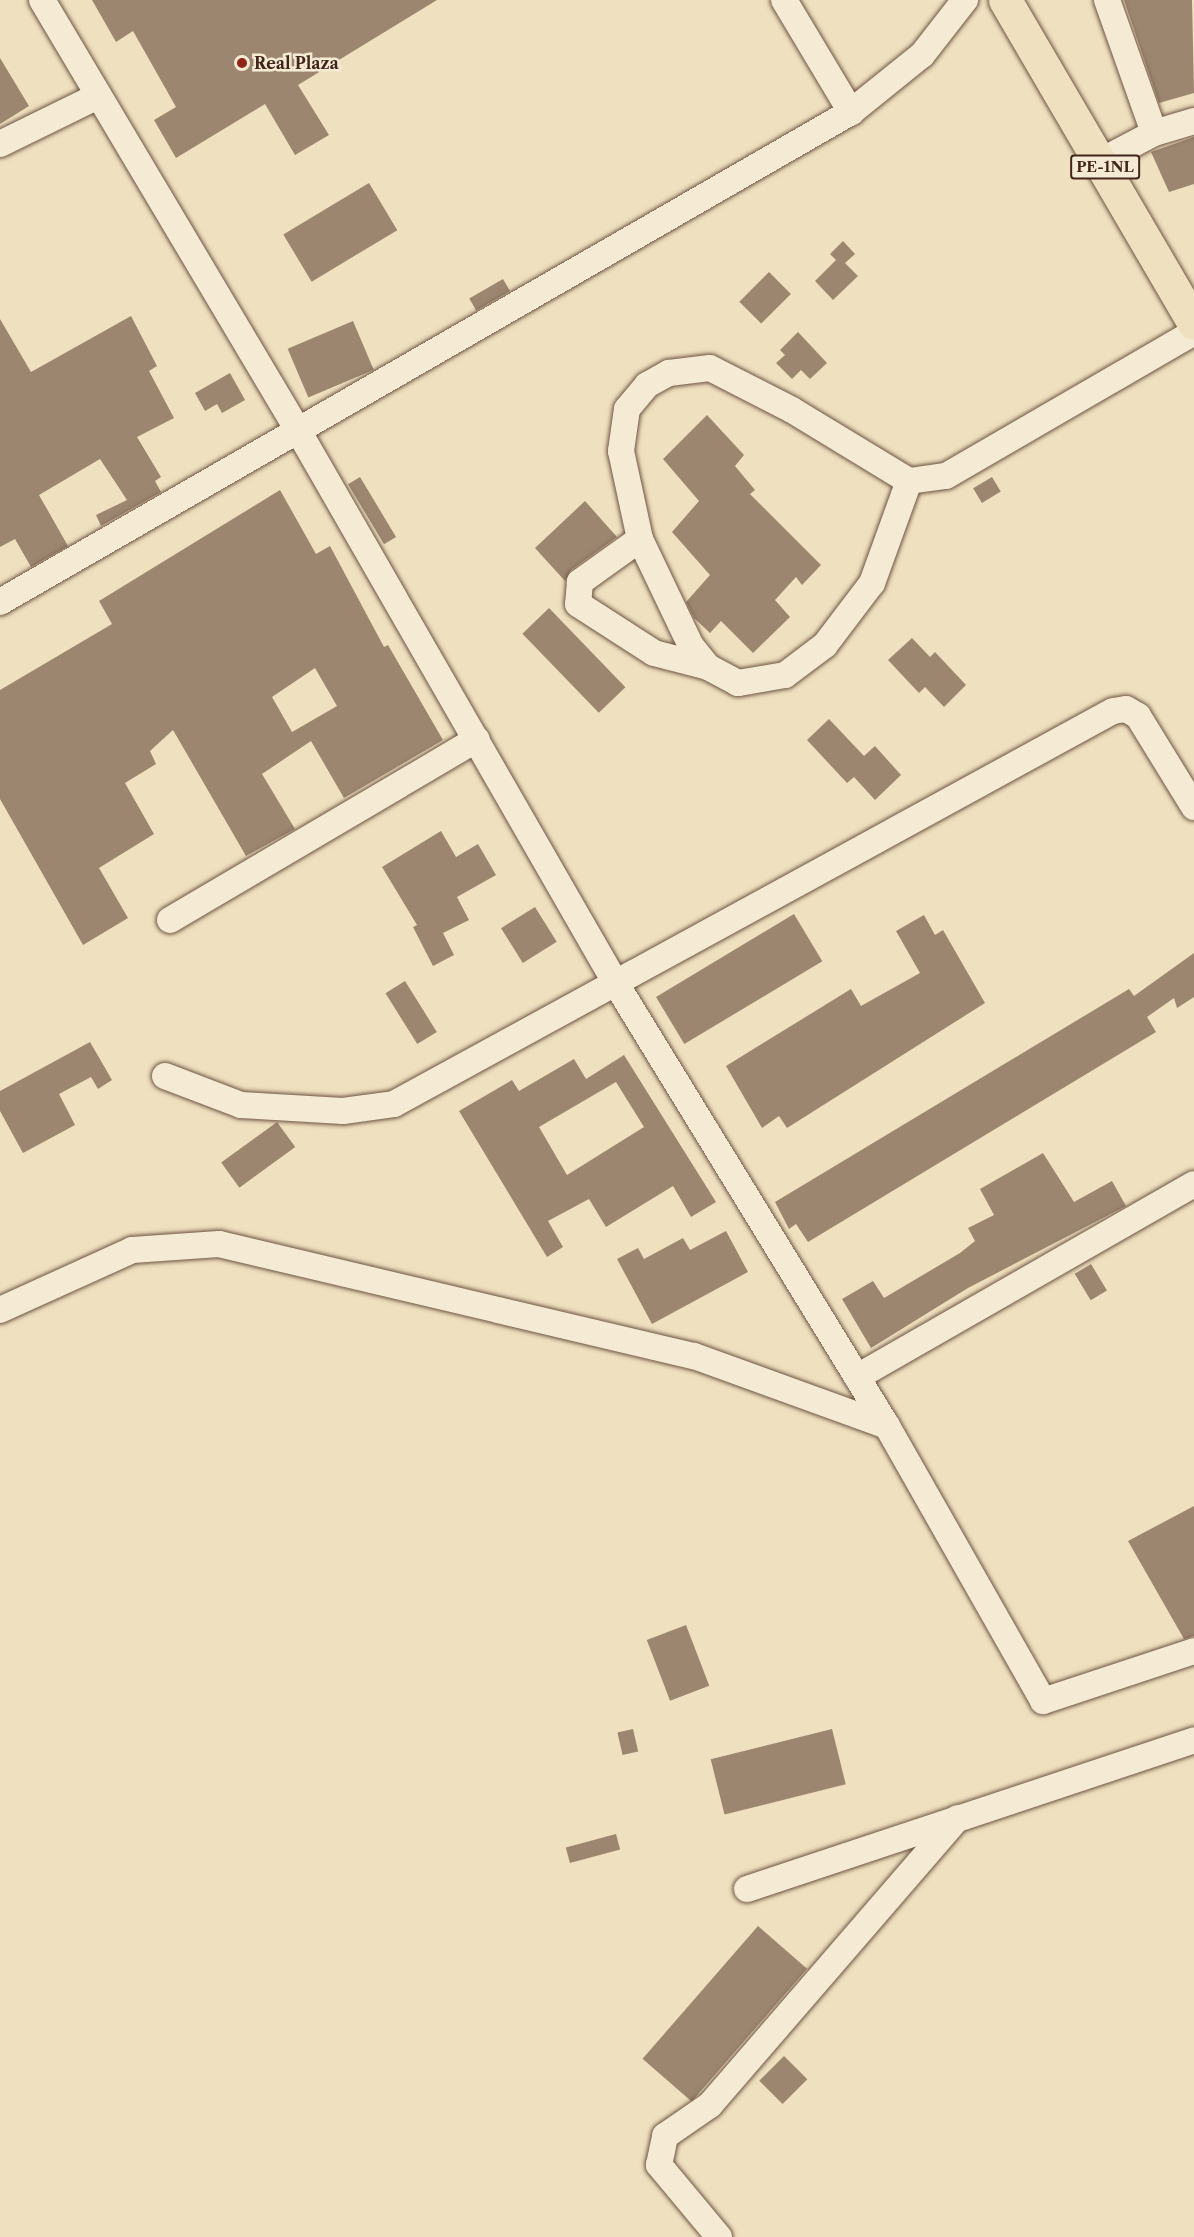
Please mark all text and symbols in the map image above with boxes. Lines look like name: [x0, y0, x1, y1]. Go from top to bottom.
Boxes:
place label: Real Plaza: [254, 53, 339, 73]
marker: Real Plaza: [235, 56, 249, 70]
road number: PE-1NL: [1069, 155, 1141, 179]

